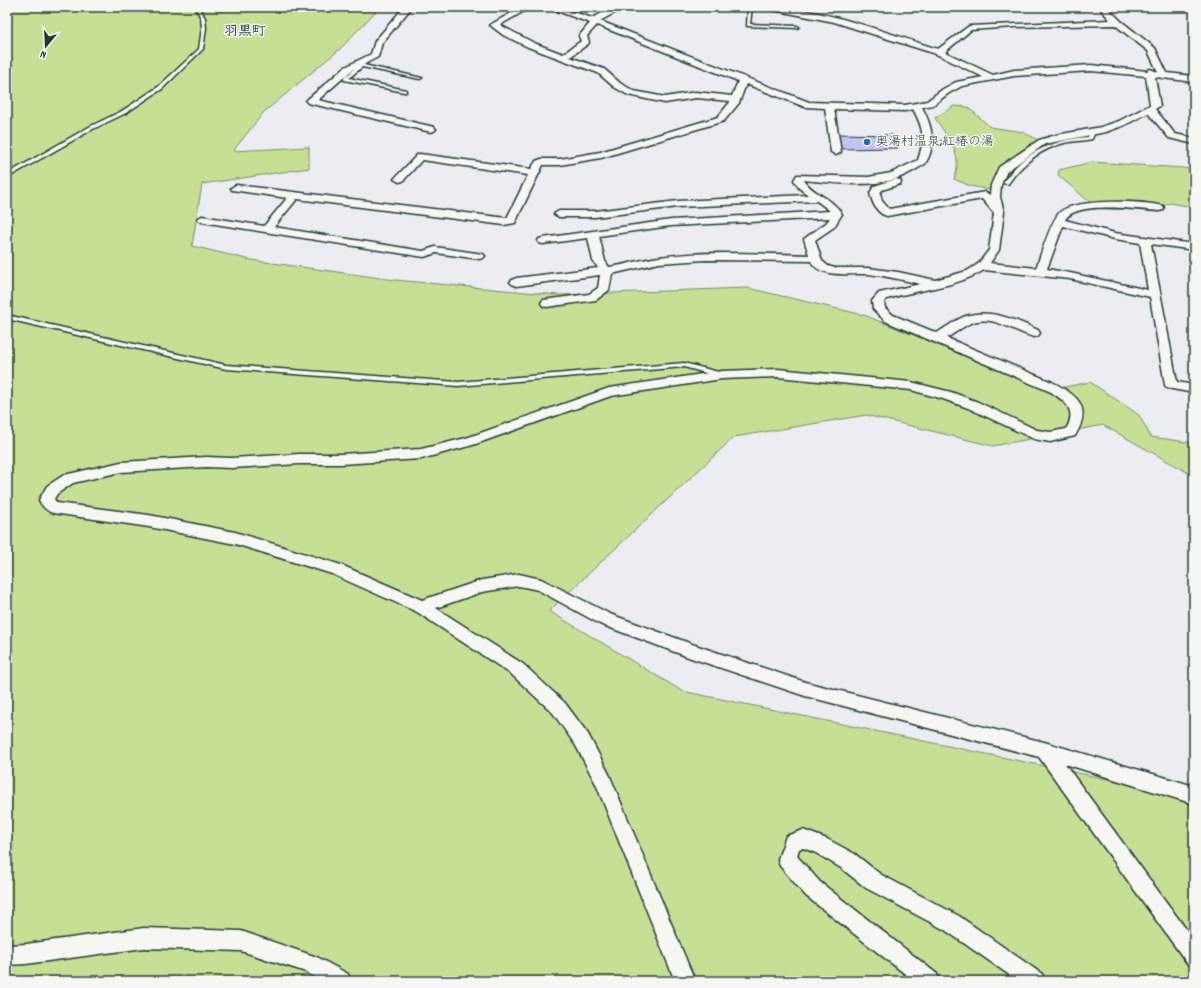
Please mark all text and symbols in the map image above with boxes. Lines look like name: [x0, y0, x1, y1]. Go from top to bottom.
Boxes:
district label: 羽黒町: [224, 22, 266, 42]
north arrow: [26, 26, 66, 66]
text: N: [38, 45, 49, 62]
place label: 奥湯村温泉;紅椿の湯: [875, 133, 994, 152]
marker: 奥湯村温泉;紅椿の湯: [862, 137, 872, 147]

